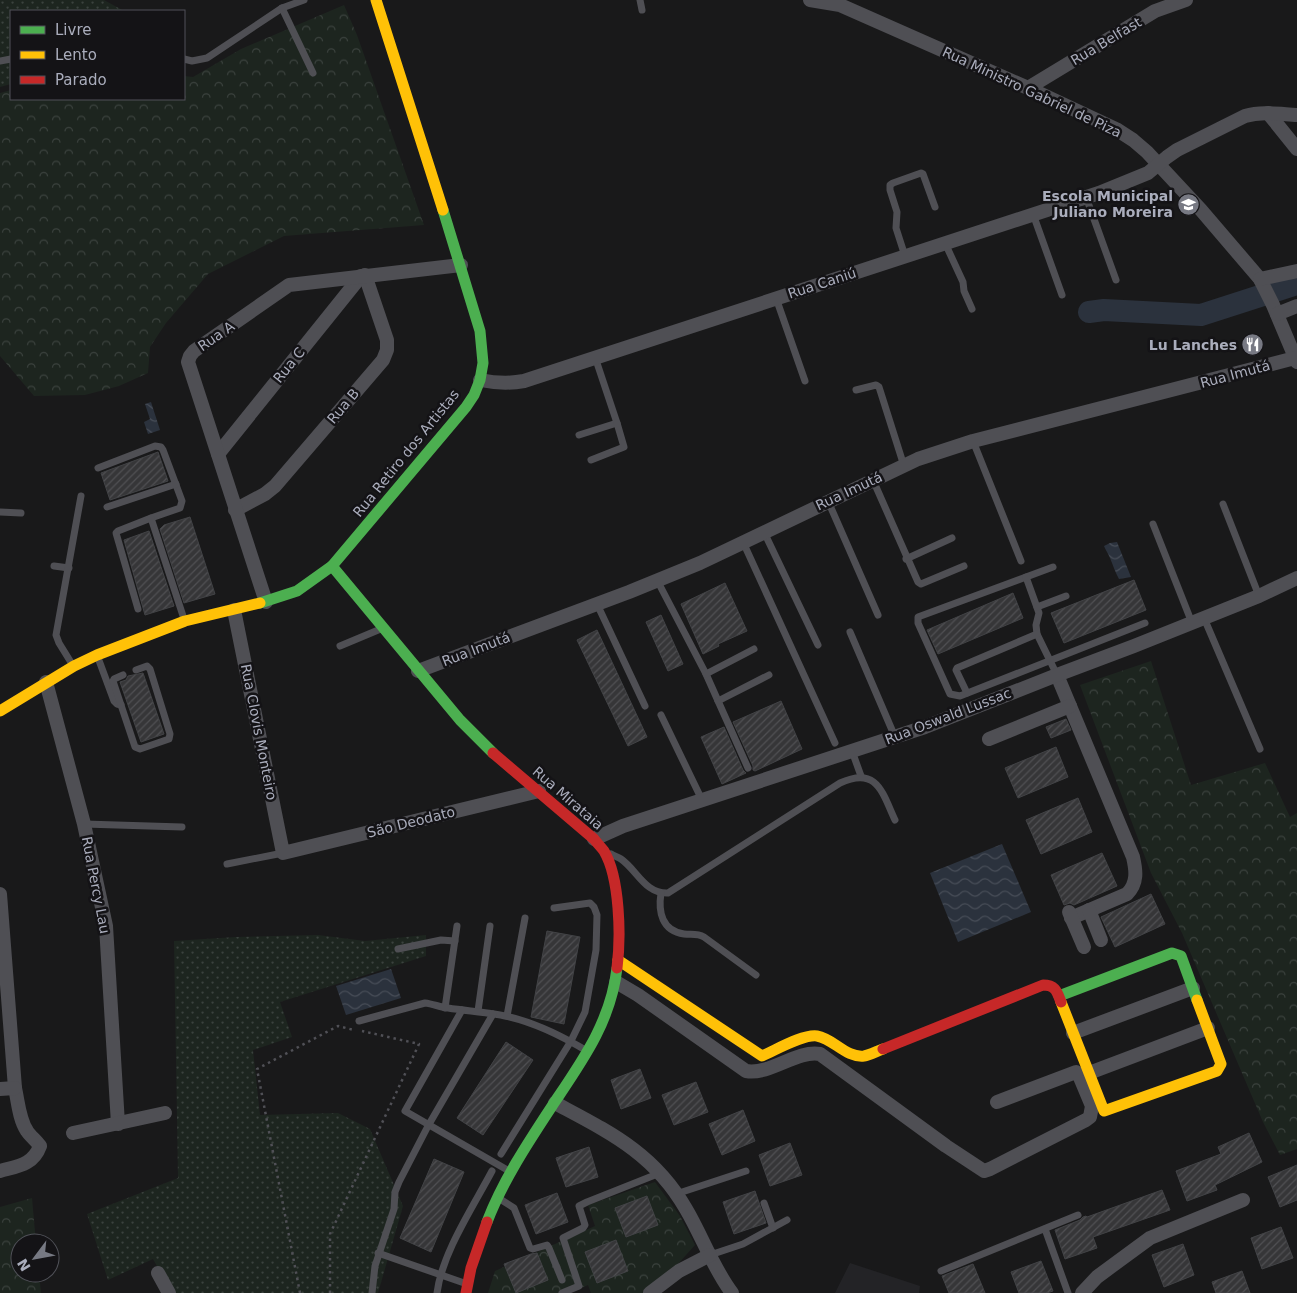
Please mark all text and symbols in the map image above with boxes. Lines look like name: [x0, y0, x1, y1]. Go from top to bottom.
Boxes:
legend: [10, 10, 185, 100]
street label: Rua Belfast: [1068, 13, 1145, 68]
text: Livre: [55, 21, 91, 39]
street label: Rua Ministro Gabriel de Piza: [940, 43, 1124, 141]
text: Lento: [55, 46, 97, 64]
text: Parado: [55, 71, 107, 89]
place label: Escola Municipal Juliano Moreira: [1042, 188, 1173, 220]
school or university icon: Escola Municipal Juliano Moreira: [1177, 192, 1201, 216]
street label: Rua Caniú: [786, 264, 858, 302]
street label: Rua A: [195, 318, 238, 354]
restaurant icon: Lu Lanches: [1241, 333, 1265, 357]
place label: Lu Lanches: [1149, 337, 1237, 353]
street label: Rua C: [270, 344, 308, 386]
street label: Rua Imutá: [1198, 357, 1272, 391]
street label: Rua B: [324, 385, 362, 427]
street label: Rua Retiro dos Artistas: [350, 386, 462, 520]
street label: Rua Imutá: [813, 469, 885, 513]
street label: Rua Imutá: [440, 629, 512, 669]
street label: Rua Clovis Monteiro: [238, 662, 280, 802]
street label: Rua Oswald Lussac: [883, 685, 1013, 747]
street label: Rua Mirataia: [530, 763, 606, 833]
street label: São Deodato: [365, 803, 457, 841]
street label: Rua Percy Lau: [79, 835, 113, 935]
north arrow: [10, 1233, 60, 1283]
text: N: [14, 1256, 34, 1274]

